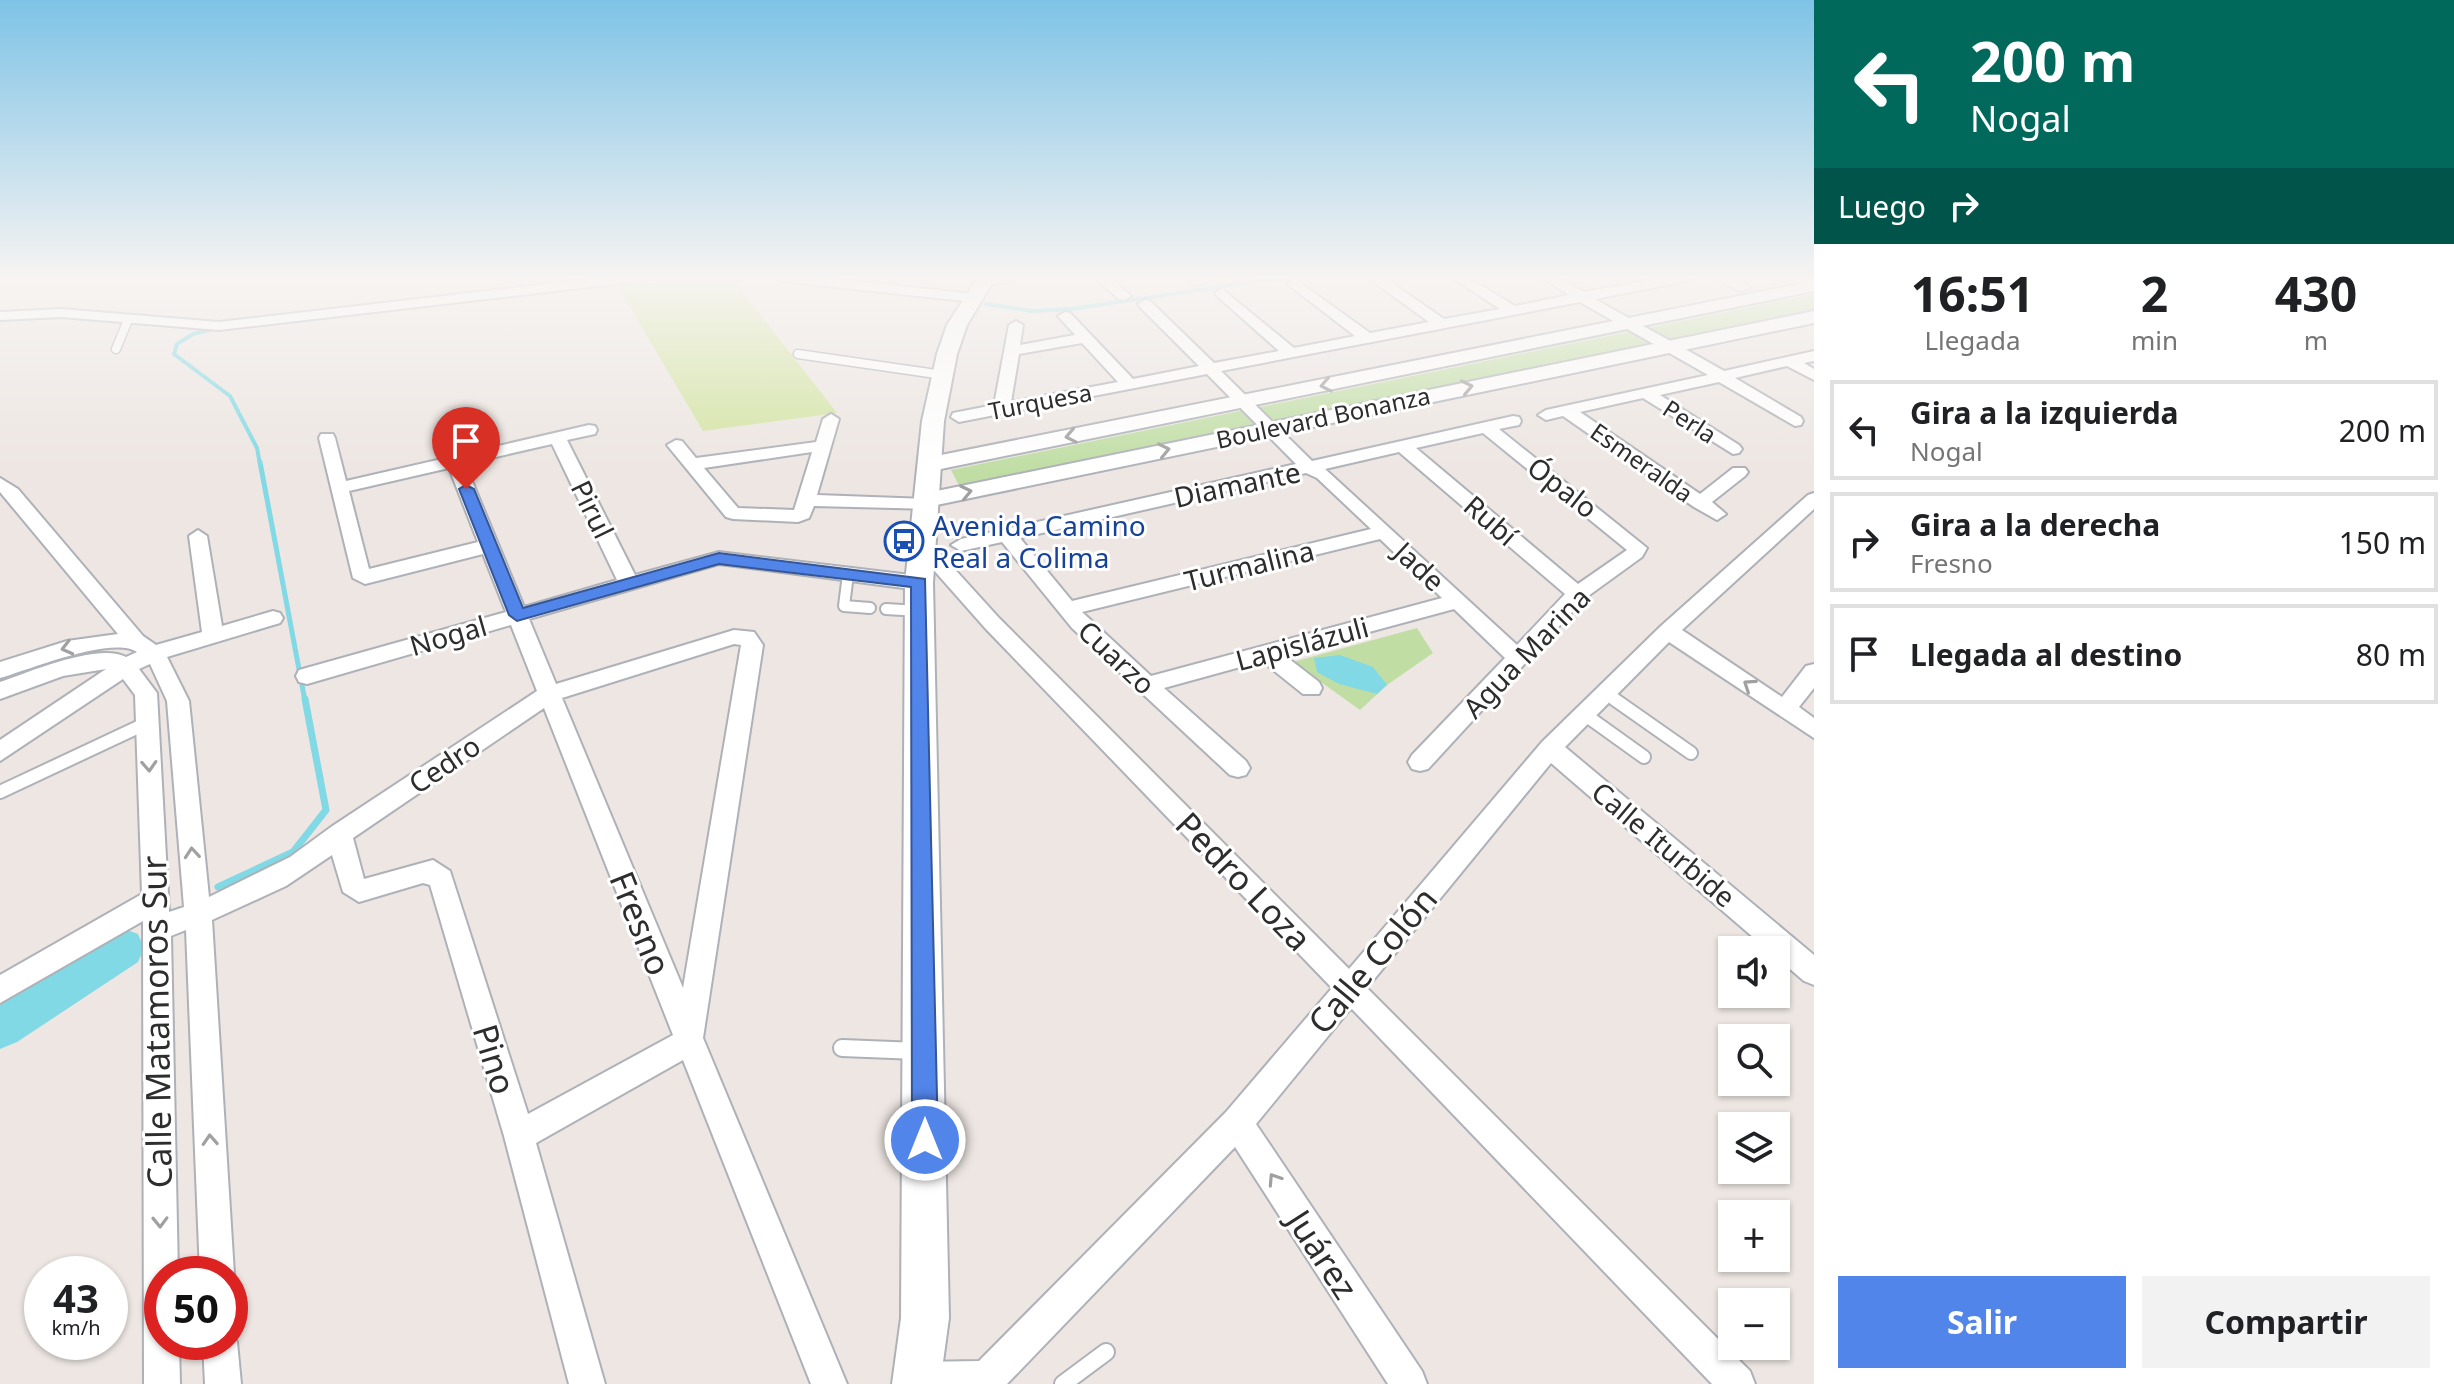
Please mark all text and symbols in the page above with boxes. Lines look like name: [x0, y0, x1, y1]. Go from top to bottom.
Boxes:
text: 200 m: [1970, 22, 2135, 98]
icon: left: [1838, 32, 1942, 136]
text: Nogal: [1970, 94, 2071, 143]
icon: right: [1942, 184, 1986, 228]
text: Luego: [1838, 186, 1926, 227]
text: 16:51: [1911, 261, 2034, 326]
text: 2: [2141, 261, 2168, 326]
text: 430: [2275, 261, 2357, 326]
text: Llegada: [1924, 322, 2021, 358]
text: min: [2131, 322, 2178, 358]
text: m: [2304, 322, 2328, 358]
street label: Turquesa: [986, 375, 1094, 427]
one-way arrow: [1320, 376, 1333, 393]
street label: Boulevard Bonanza: [1213, 378, 1433, 456]
one-way arrow: [1459, 379, 1473, 396]
street label: Perla: [1657, 391, 1723, 451]
text: Gira a la izquierda: [1910, 392, 2179, 433]
pin: [432, 407, 500, 489]
icon: left: [1842, 408, 1886, 452]
text: 200 m: [2339, 410, 2426, 451]
street label: Esmeralda: [1584, 415, 1700, 509]
icon: arrive: [444, 419, 488, 463]
one-way arrow: [1065, 427, 1078, 444]
text: Nogal: [1910, 433, 1983, 469]
one-way arrow: [1156, 442, 1170, 459]
street label: Ópalo: [1520, 448, 1606, 526]
street label: Diamante: [1170, 452, 1304, 516]
street label: Pirul: [563, 474, 623, 544]
one-way arrow: [959, 484, 973, 501]
street label: Rubí: [1456, 486, 1526, 554]
text: Gira a la derecha: [1910, 504, 2160, 545]
place label: Avenida Camino Real a Colima: [932, 506, 1146, 576]
bus stop icon: Avenida Camino Real a Colima: [883, 520, 925, 562]
icon: right: [1842, 520, 1886, 564]
text: 150 m: [2339, 522, 2426, 563]
street label: Turmalina: [1180, 531, 1318, 599]
street label: Jade: [1384, 531, 1454, 599]
text: Fresno: [1910, 545, 1993, 581]
street label: Agua Marina: [1454, 578, 1598, 726]
street label: Nogal: [405, 606, 491, 664]
street label: Lapislázuli: [1231, 607, 1373, 679]
street label: Cuarzo: [1070, 612, 1164, 702]
icon: arrive: [1842, 632, 1886, 676]
text: Llegada al destino: [1910, 634, 2182, 675]
text: 80 m: [2356, 634, 2426, 675]
one-way arrow: [60, 639, 74, 656]
one-way arrow: [1744, 680, 1758, 695]
street label: Cedro: [401, 726, 487, 802]
one-way arrow: [140, 760, 157, 773]
street label: Calle Iturbide: [1584, 773, 1744, 915]
street label: Pedro Loza: [1166, 802, 1322, 960]
one-way arrow: [184, 846, 201, 859]
street label: Calle Matamoros Sur: [130, 855, 182, 1189]
street label: Fresno: [599, 864, 683, 982]
street label: Calle Colón: [1297, 877, 1447, 1043]
map controls: [1718, 936, 1790, 1360]
button: sound: [1718, 936, 1790, 1008]
street label: Pino: [463, 1018, 527, 1100]
button: search: [1718, 1024, 1790, 1096]
position arrow: [883, 1098, 967, 1182]
button: layers: [1718, 1112, 1790, 1184]
one-way arrow: [201, 1133, 218, 1146]
one-way arrow: [1268, 1173, 1283, 1187]
street label: Juárez: [1276, 1198, 1369, 1307]
button: +: [1718, 1200, 1790, 1272]
one-way arrow: [151, 1216, 169, 1229]
speed limit sign: 50: [144, 1256, 248, 1360]
text: 43: [53, 1270, 99, 1325]
button: Salir: [1838, 1276, 2126, 1368]
button: Compartir: [2142, 1276, 2430, 1368]
button: −: [1718, 1288, 1790, 1360]
text: km/h: [51, 1314, 101, 1341]

